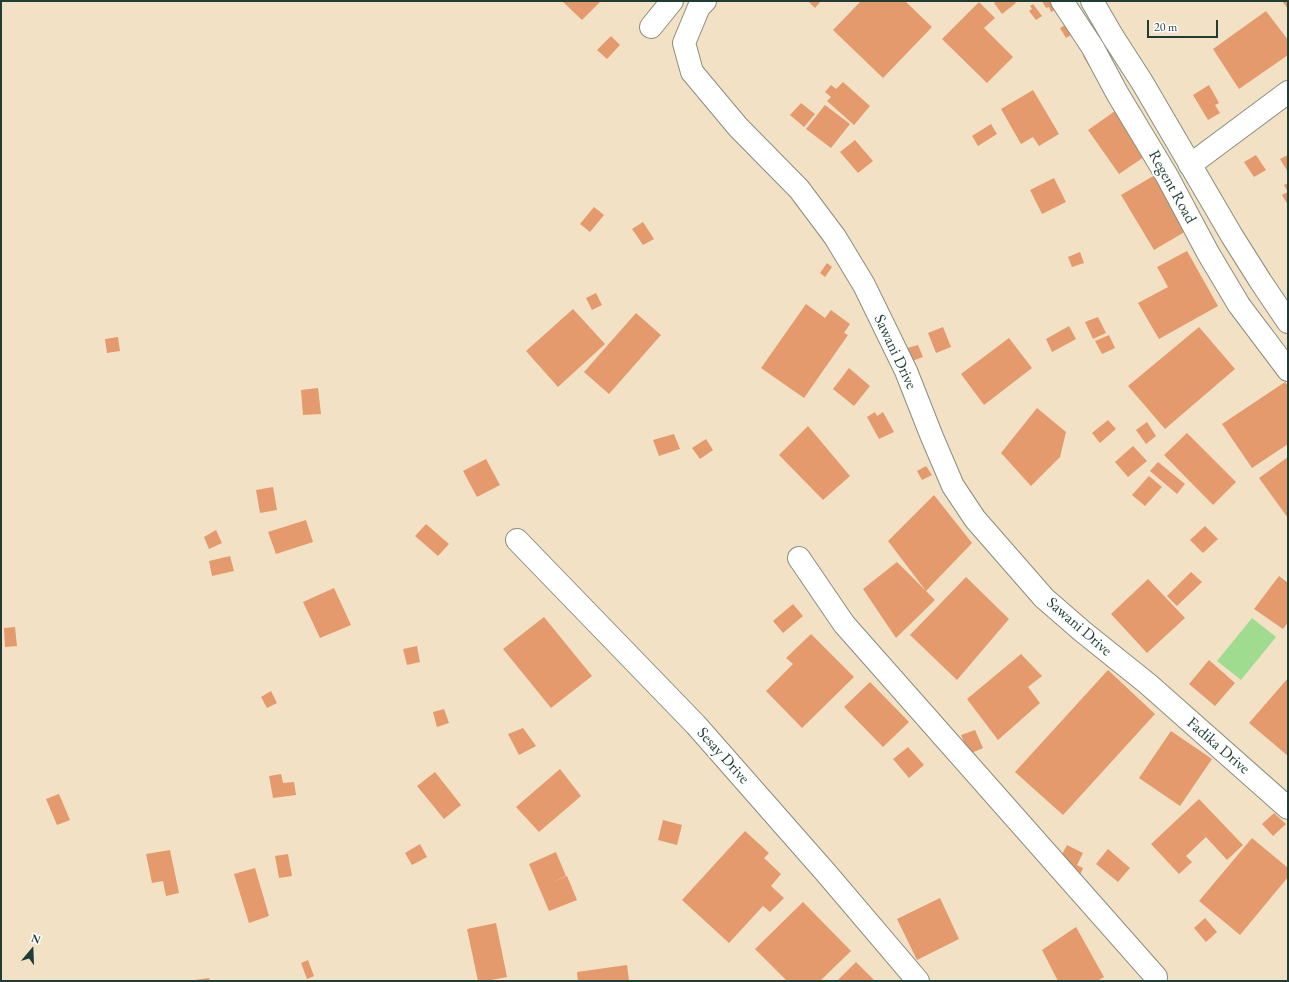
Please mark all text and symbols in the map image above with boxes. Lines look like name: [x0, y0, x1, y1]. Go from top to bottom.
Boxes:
scale bar: [1149, 12, 1220, 38]
text: 20 m: [1154, 19, 1177, 35]
street label: Regent Road: [1144, 147, 1200, 227]
street label: Sawani Drive: [869, 312, 921, 392]
street label: Sawani Drive: [1042, 593, 1116, 661]
street label: Fadika Drive: [1183, 713, 1253, 779]
street label: Sesay Drive: [693, 724, 753, 788]
north arrow: [12, 930, 52, 970]
text: N: [29, 931, 42, 947]

